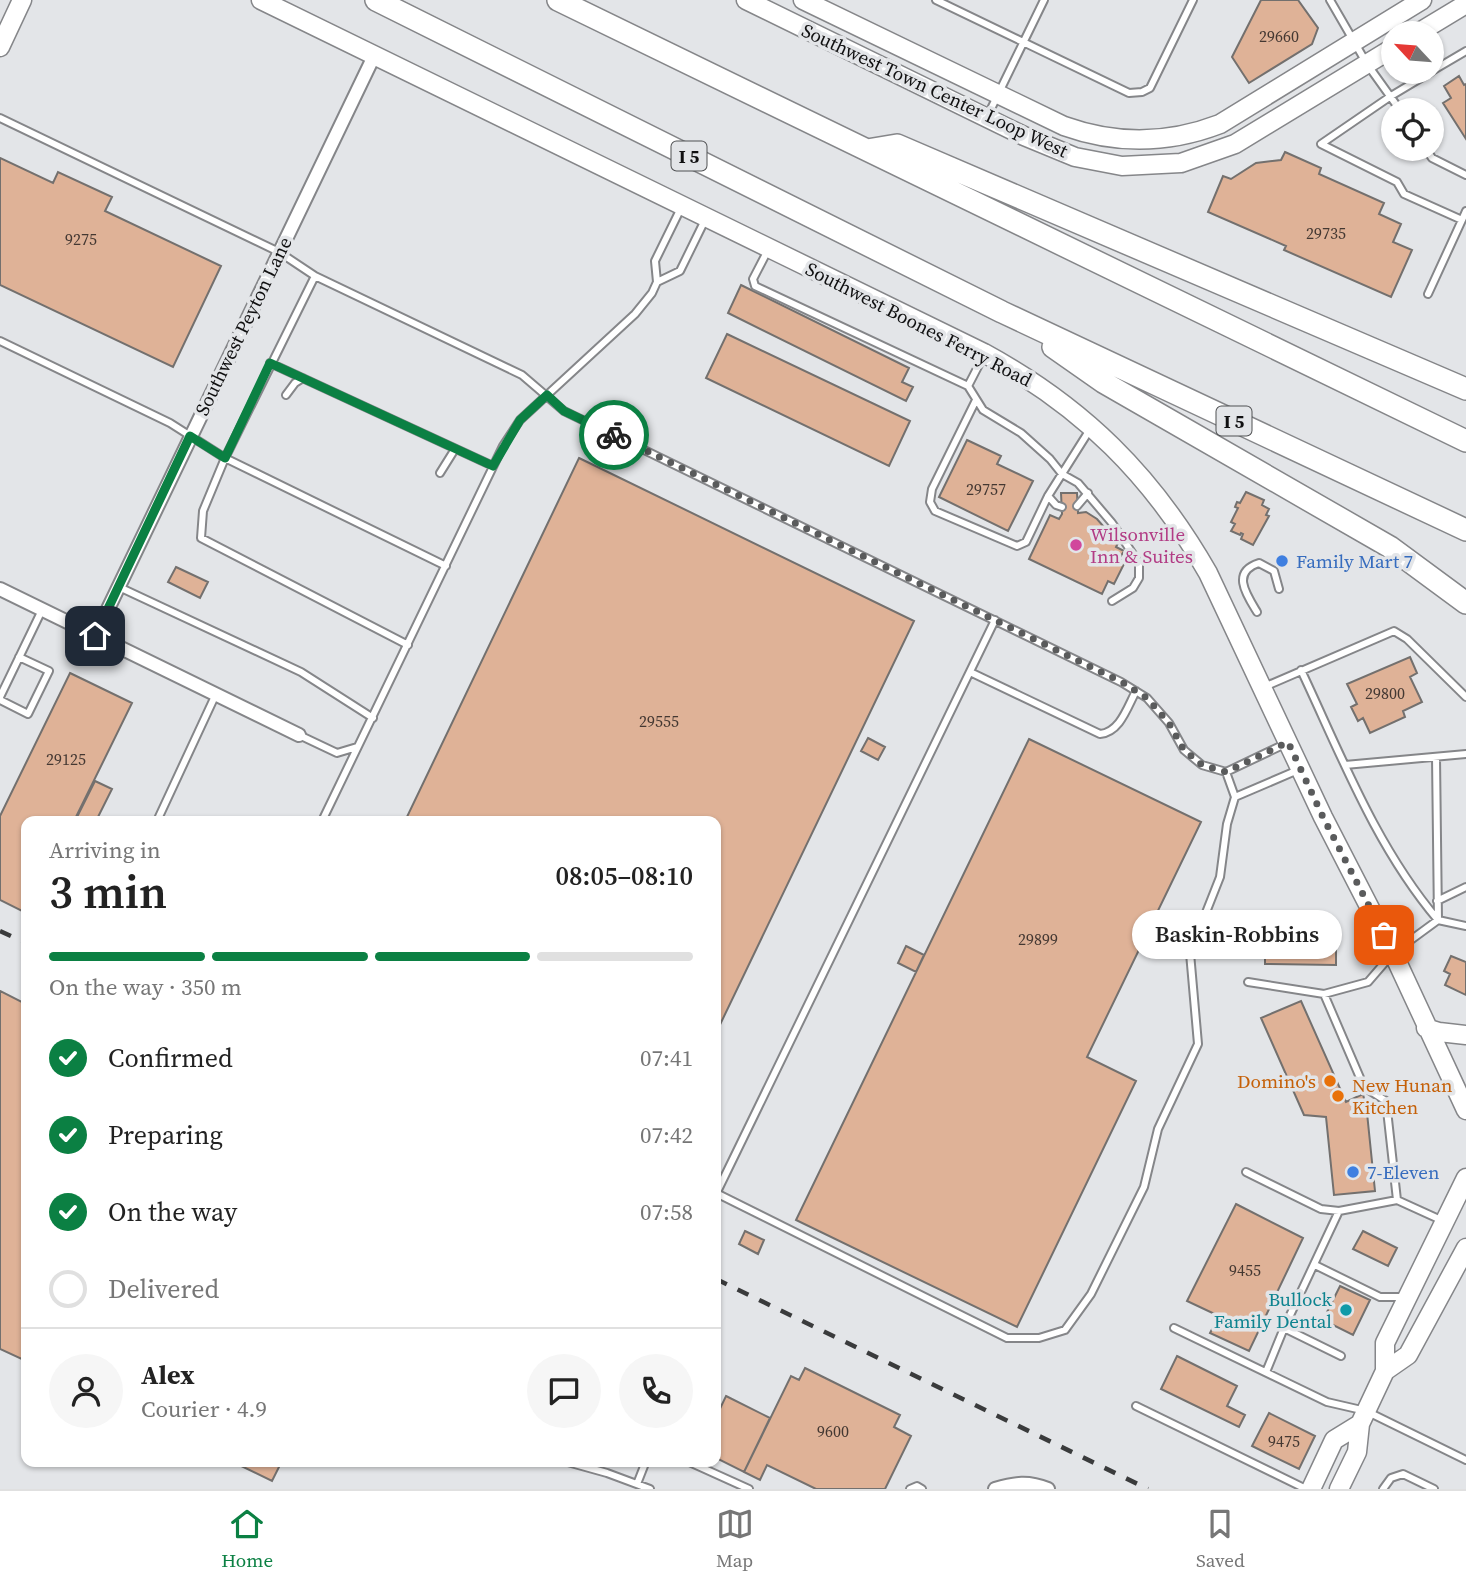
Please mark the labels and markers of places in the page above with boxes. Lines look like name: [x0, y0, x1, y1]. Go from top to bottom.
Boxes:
place label: Wilsonville Inn & Suites: [1090, 521, 1193, 569]
marker: Wilsonville Inn & Suites: [1068, 537, 1084, 553]
place label: Family Mart 7: [1296, 548, 1413, 574]
marker: Family Mart 7: [1274, 553, 1290, 569]
pin: [65, 606, 125, 666]
pin: [1354, 905, 1414, 965]
callout: Baskin-Robbins: [1132, 911, 1342, 960]
place label: Domino's: [1237, 1068, 1316, 1094]
place label: New Hunan Kitchen: [1352, 1072, 1452, 1120]
marker: Domino's: [1322, 1073, 1338, 1089]
marker: New Hunan Kitchen: [1330, 1088, 1346, 1104]
place label: 7-Eleven: [1367, 1159, 1439, 1185]
marker: 7-Eleven: [1345, 1164, 1361, 1180]
place label: Bullock Family Dental: [1214, 1286, 1333, 1334]
marker: Bullock Family Dental: [1338, 1302, 1354, 1318]

